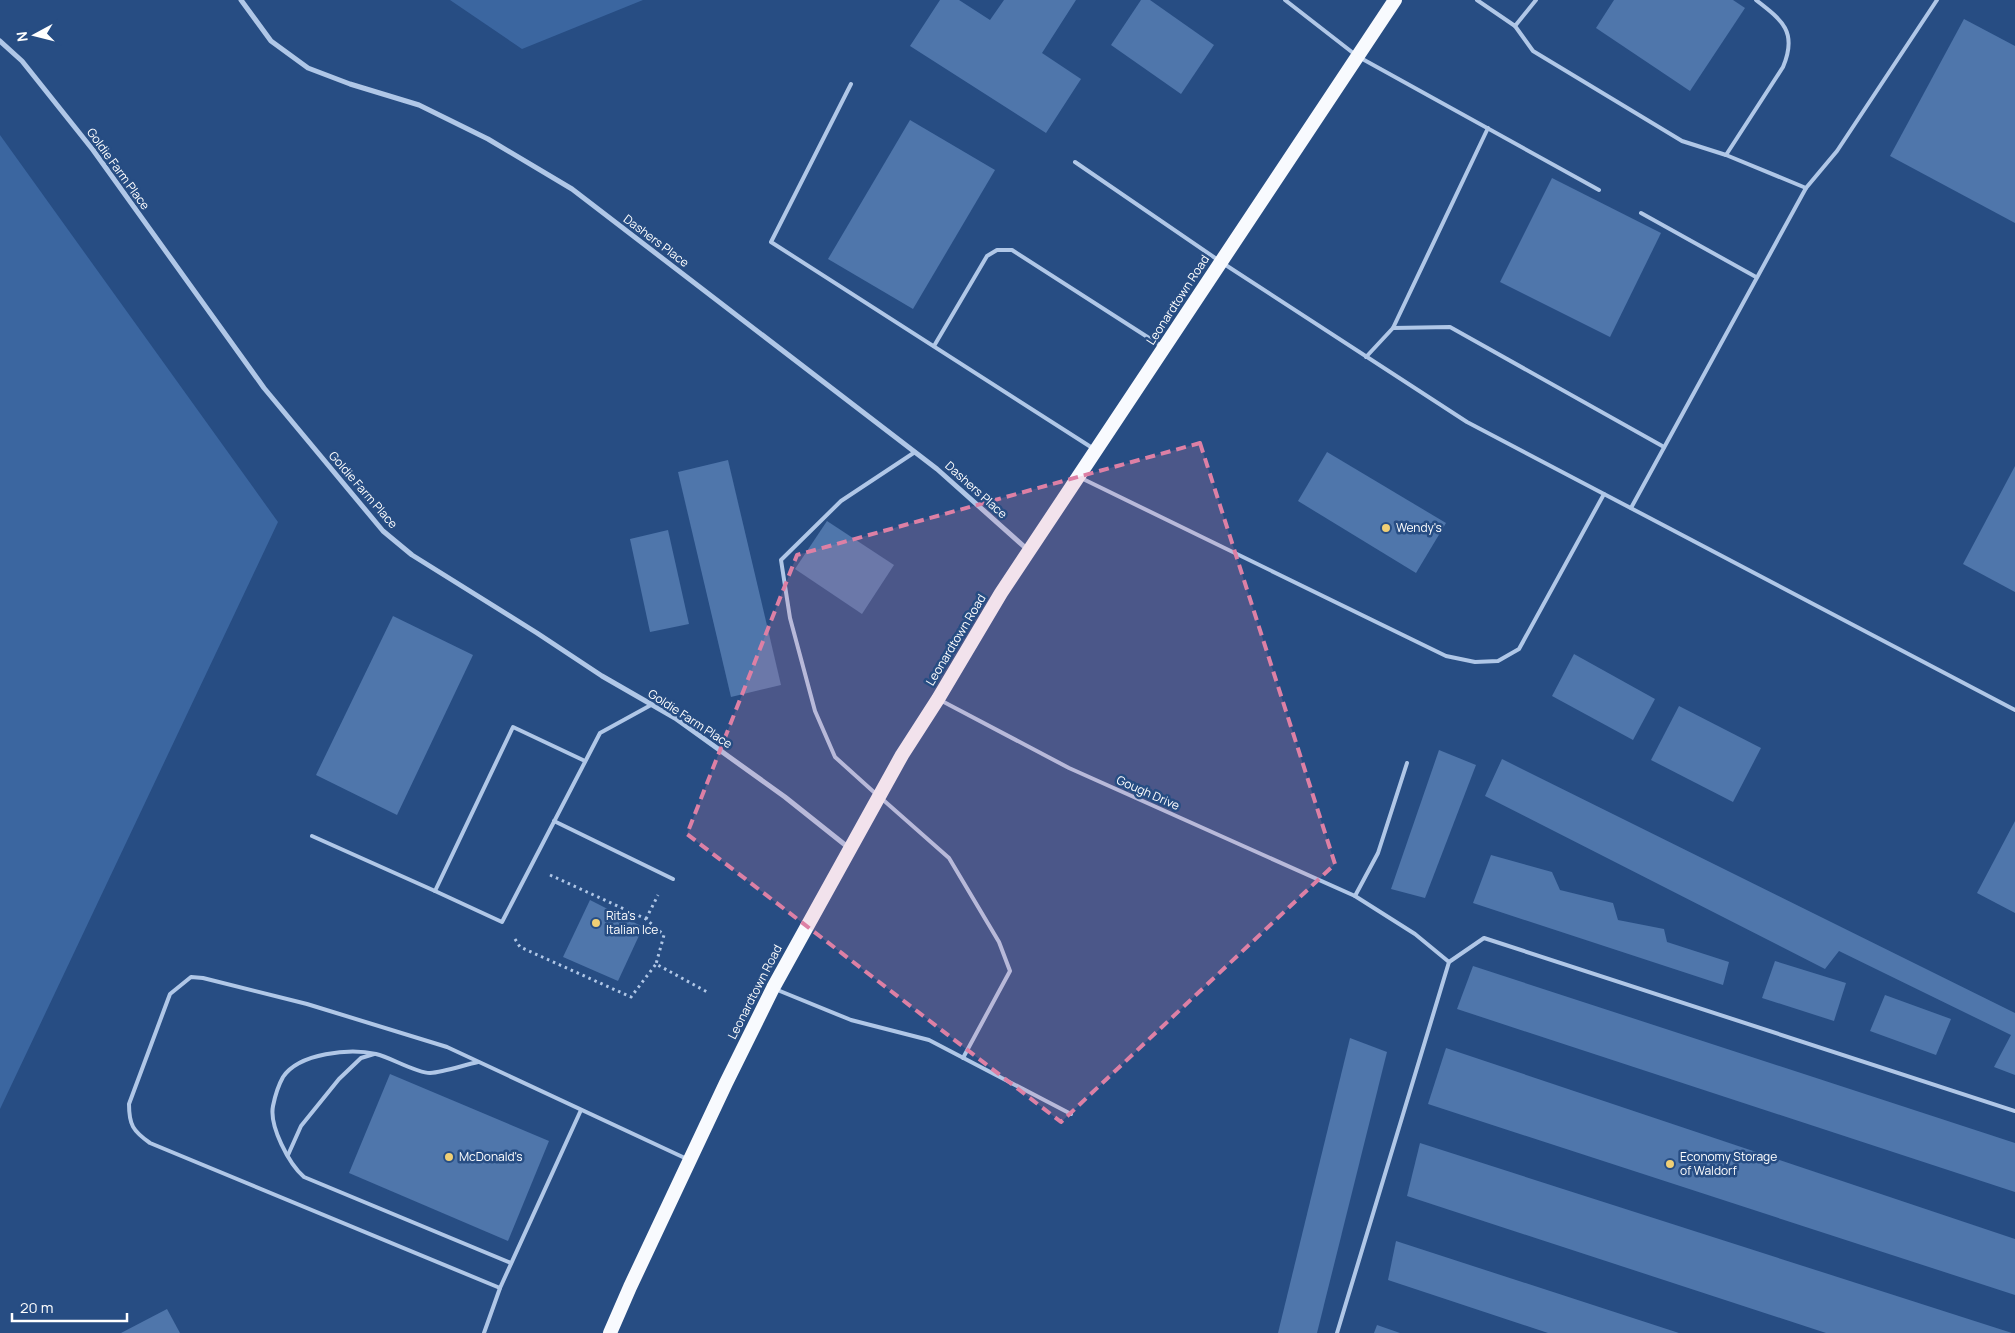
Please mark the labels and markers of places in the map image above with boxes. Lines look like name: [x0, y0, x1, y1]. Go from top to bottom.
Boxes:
place label: Wendy's: [1396, 519, 1442, 536]
marker: Wendy's: [1380, 522, 1392, 534]
place label: Rita's Italian Ice: [606, 907, 658, 938]
marker: Rita's Italian Ice: [590, 917, 602, 929]
place label: McDonald's: [459, 1148, 523, 1165]
place label: Economy Storage of Waldorf: [1680, 1148, 1777, 1179]
marker: McDonald's: [443, 1151, 455, 1163]
marker: Economy Storage of Waldorf: [1664, 1158, 1676, 1170]

